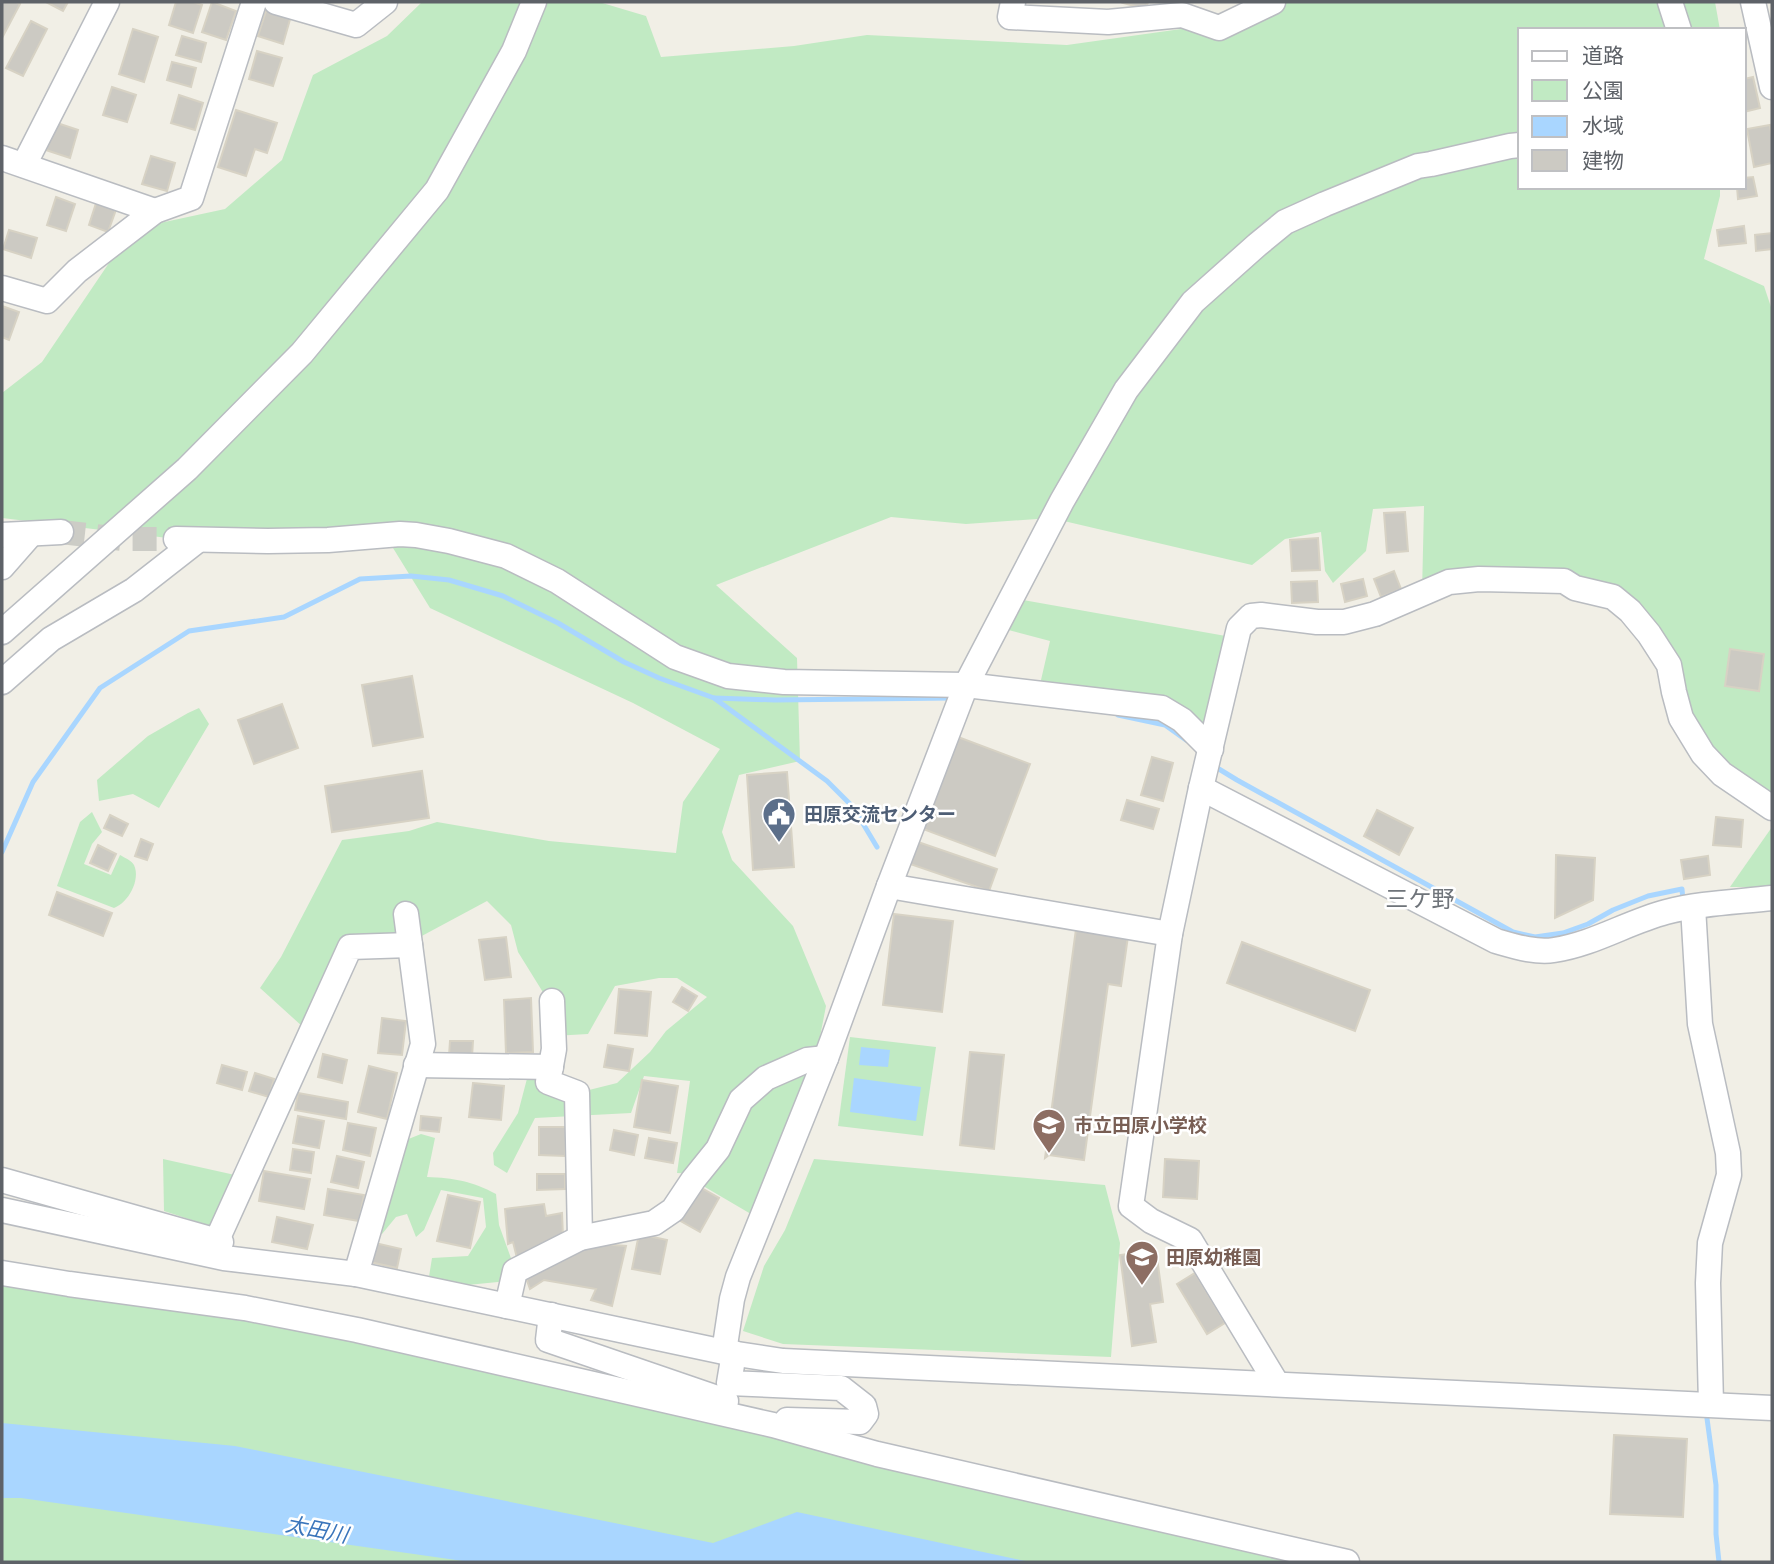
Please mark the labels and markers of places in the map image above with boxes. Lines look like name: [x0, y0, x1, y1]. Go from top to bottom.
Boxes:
public building icon: 田原交流センター: [760, 795, 798, 844]
place label: 田原交流センター: [804, 801, 956, 827]
school or university icon: 市立田原小学校: [1030, 1106, 1068, 1155]
place label: 市立田原小学校: [1074, 1112, 1207, 1138]
school or university icon: 田原幼稚園: [1123, 1238, 1161, 1287]
place label: 田原幼稚園: [1166, 1244, 1261, 1270]

